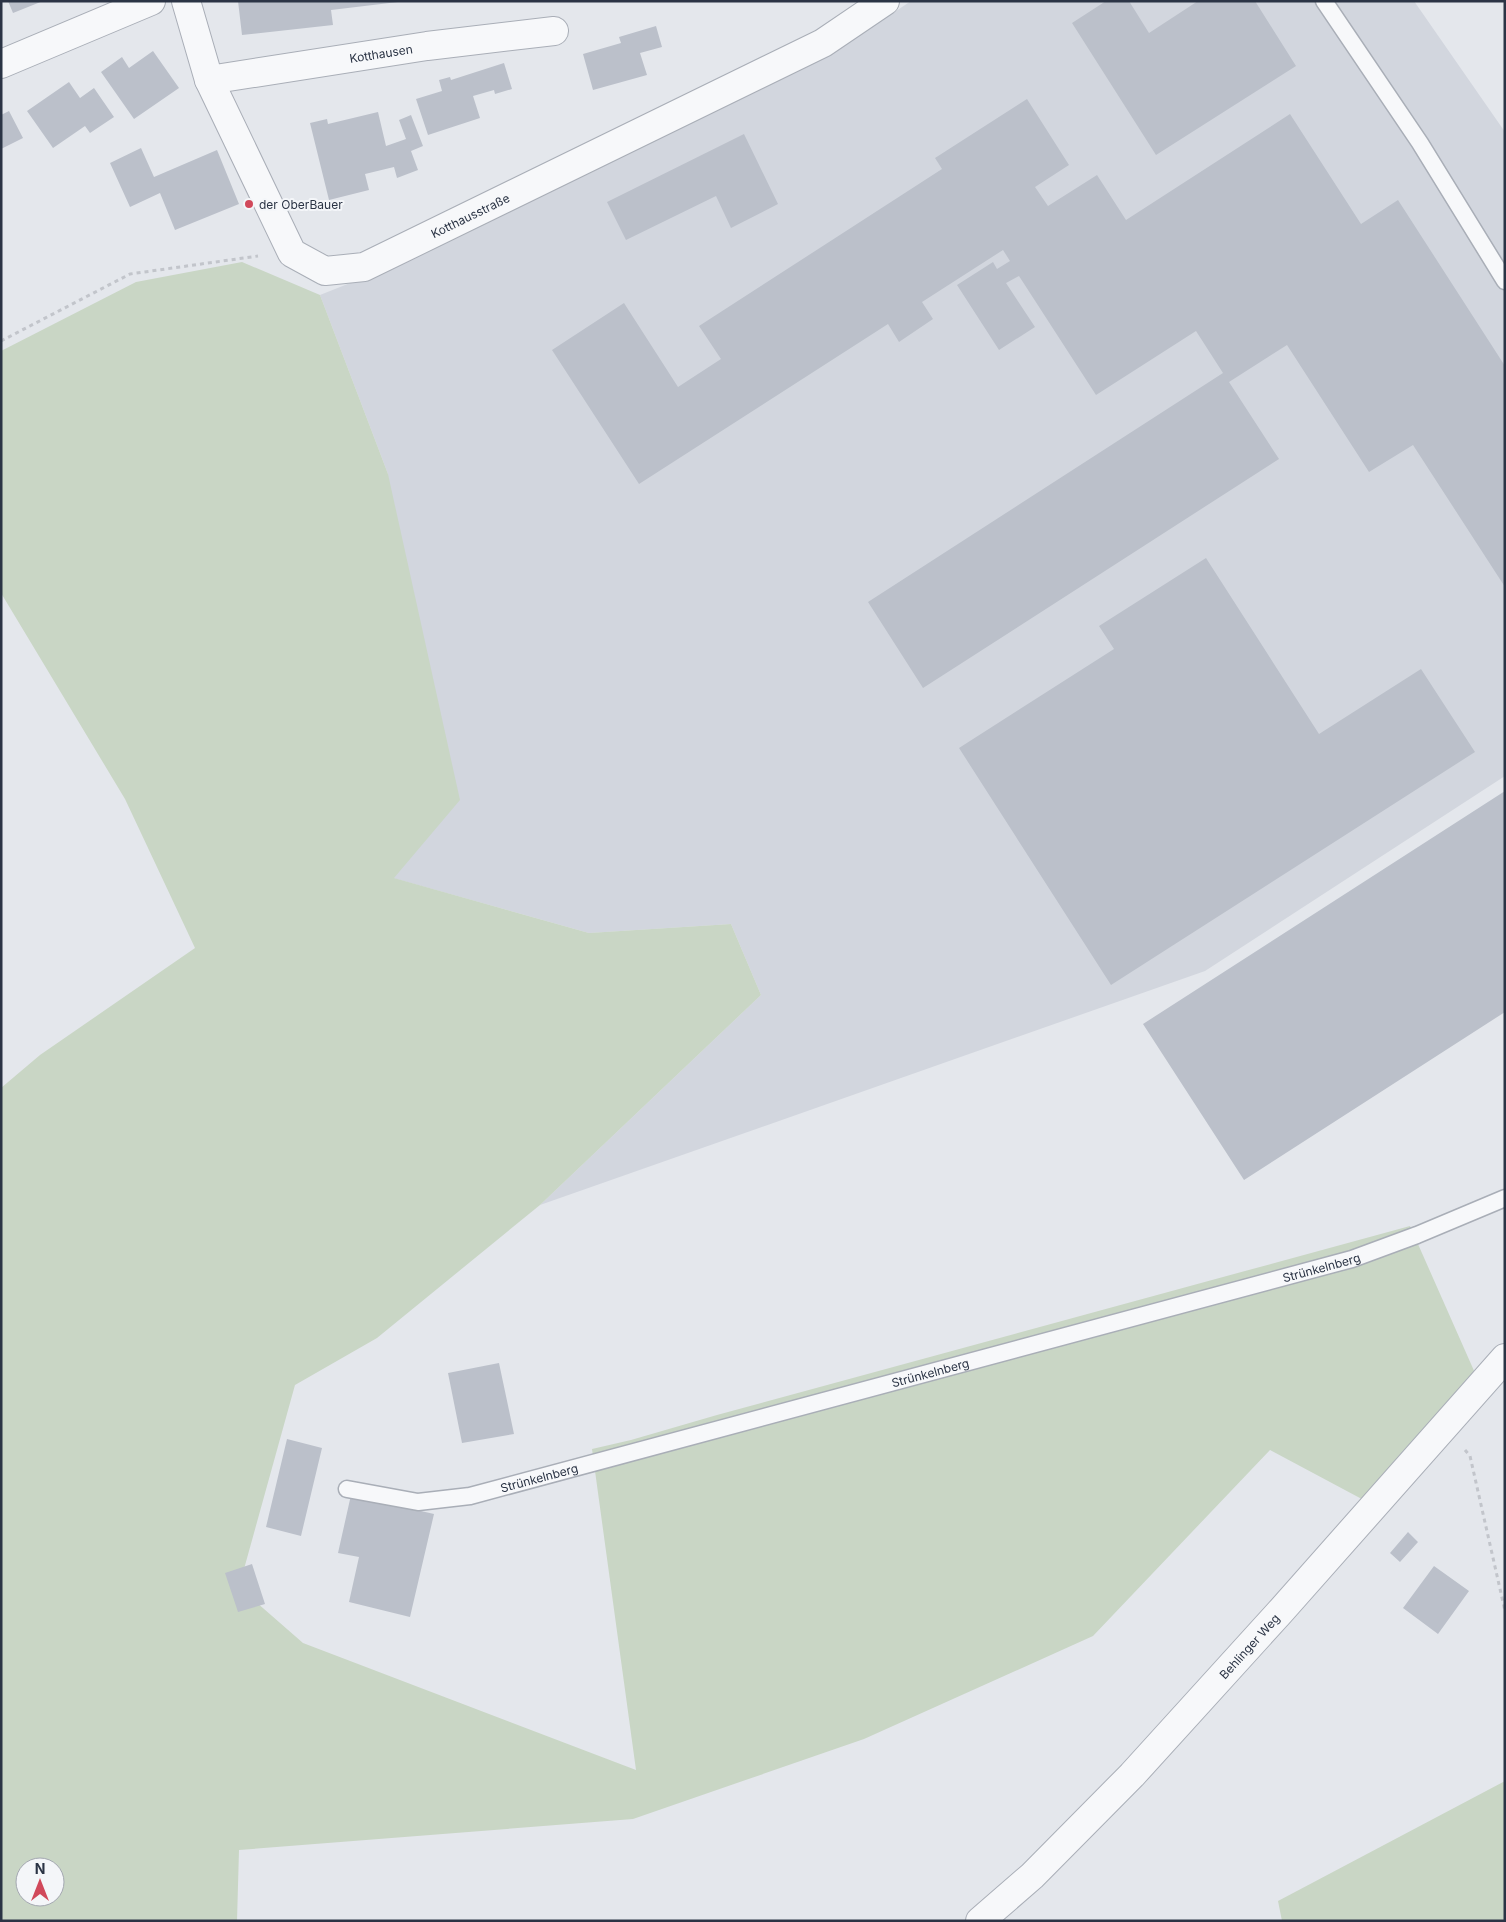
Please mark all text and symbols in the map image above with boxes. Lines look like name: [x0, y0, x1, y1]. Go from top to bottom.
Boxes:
street label: Kotthausen: [348, 41, 414, 66]
street label: Kotthausstraße: [428, 190, 512, 241]
place label: der OberBauer: [259, 197, 343, 212]
marker: der OberBauer: [243, 198, 255, 210]
street label: Strünkelnberg: [1281, 1249, 1362, 1285]
street label: Strünkelnberg: [890, 1355, 971, 1390]
street label: Strünkelnberg: [499, 1460, 579, 1495]
street label: Behlinger Weg: [1216, 1610, 1282, 1682]
north arrow: [15, 1857, 65, 1907]
text: N: [35, 1860, 45, 1877]

